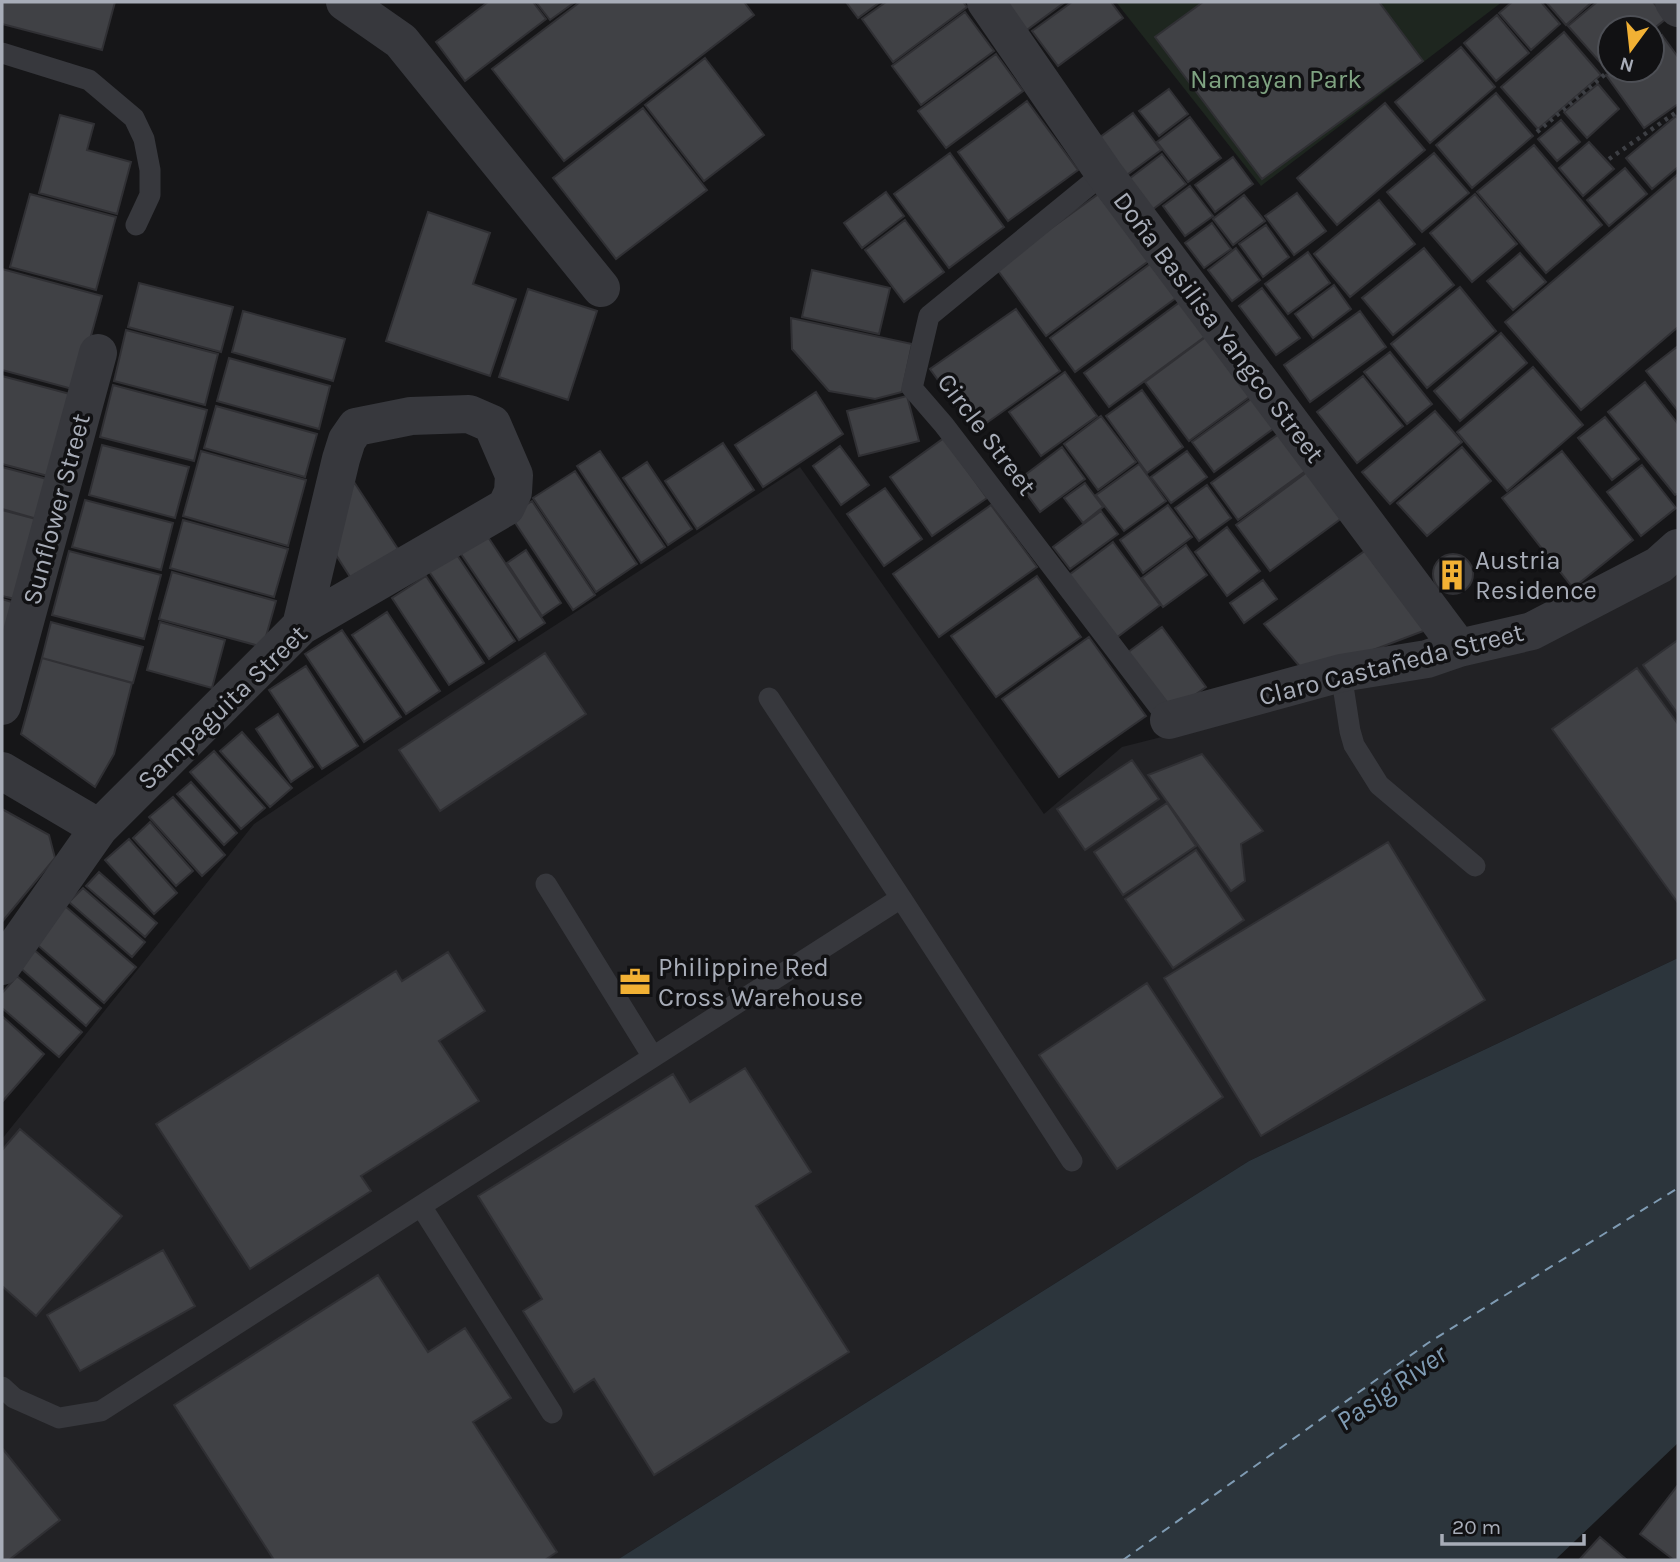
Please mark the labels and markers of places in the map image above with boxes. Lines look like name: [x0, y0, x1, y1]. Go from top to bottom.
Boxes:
place label: Austria Residence: [1475, 545, 1597, 606]
building icon: Austria Residence: [1435, 558, 1469, 592]
place label: Philippine Red Cross Warehouse: [658, 952, 863, 1013]
office icon: Philippine Red Cross Warehouse: [618, 965, 652, 999]

